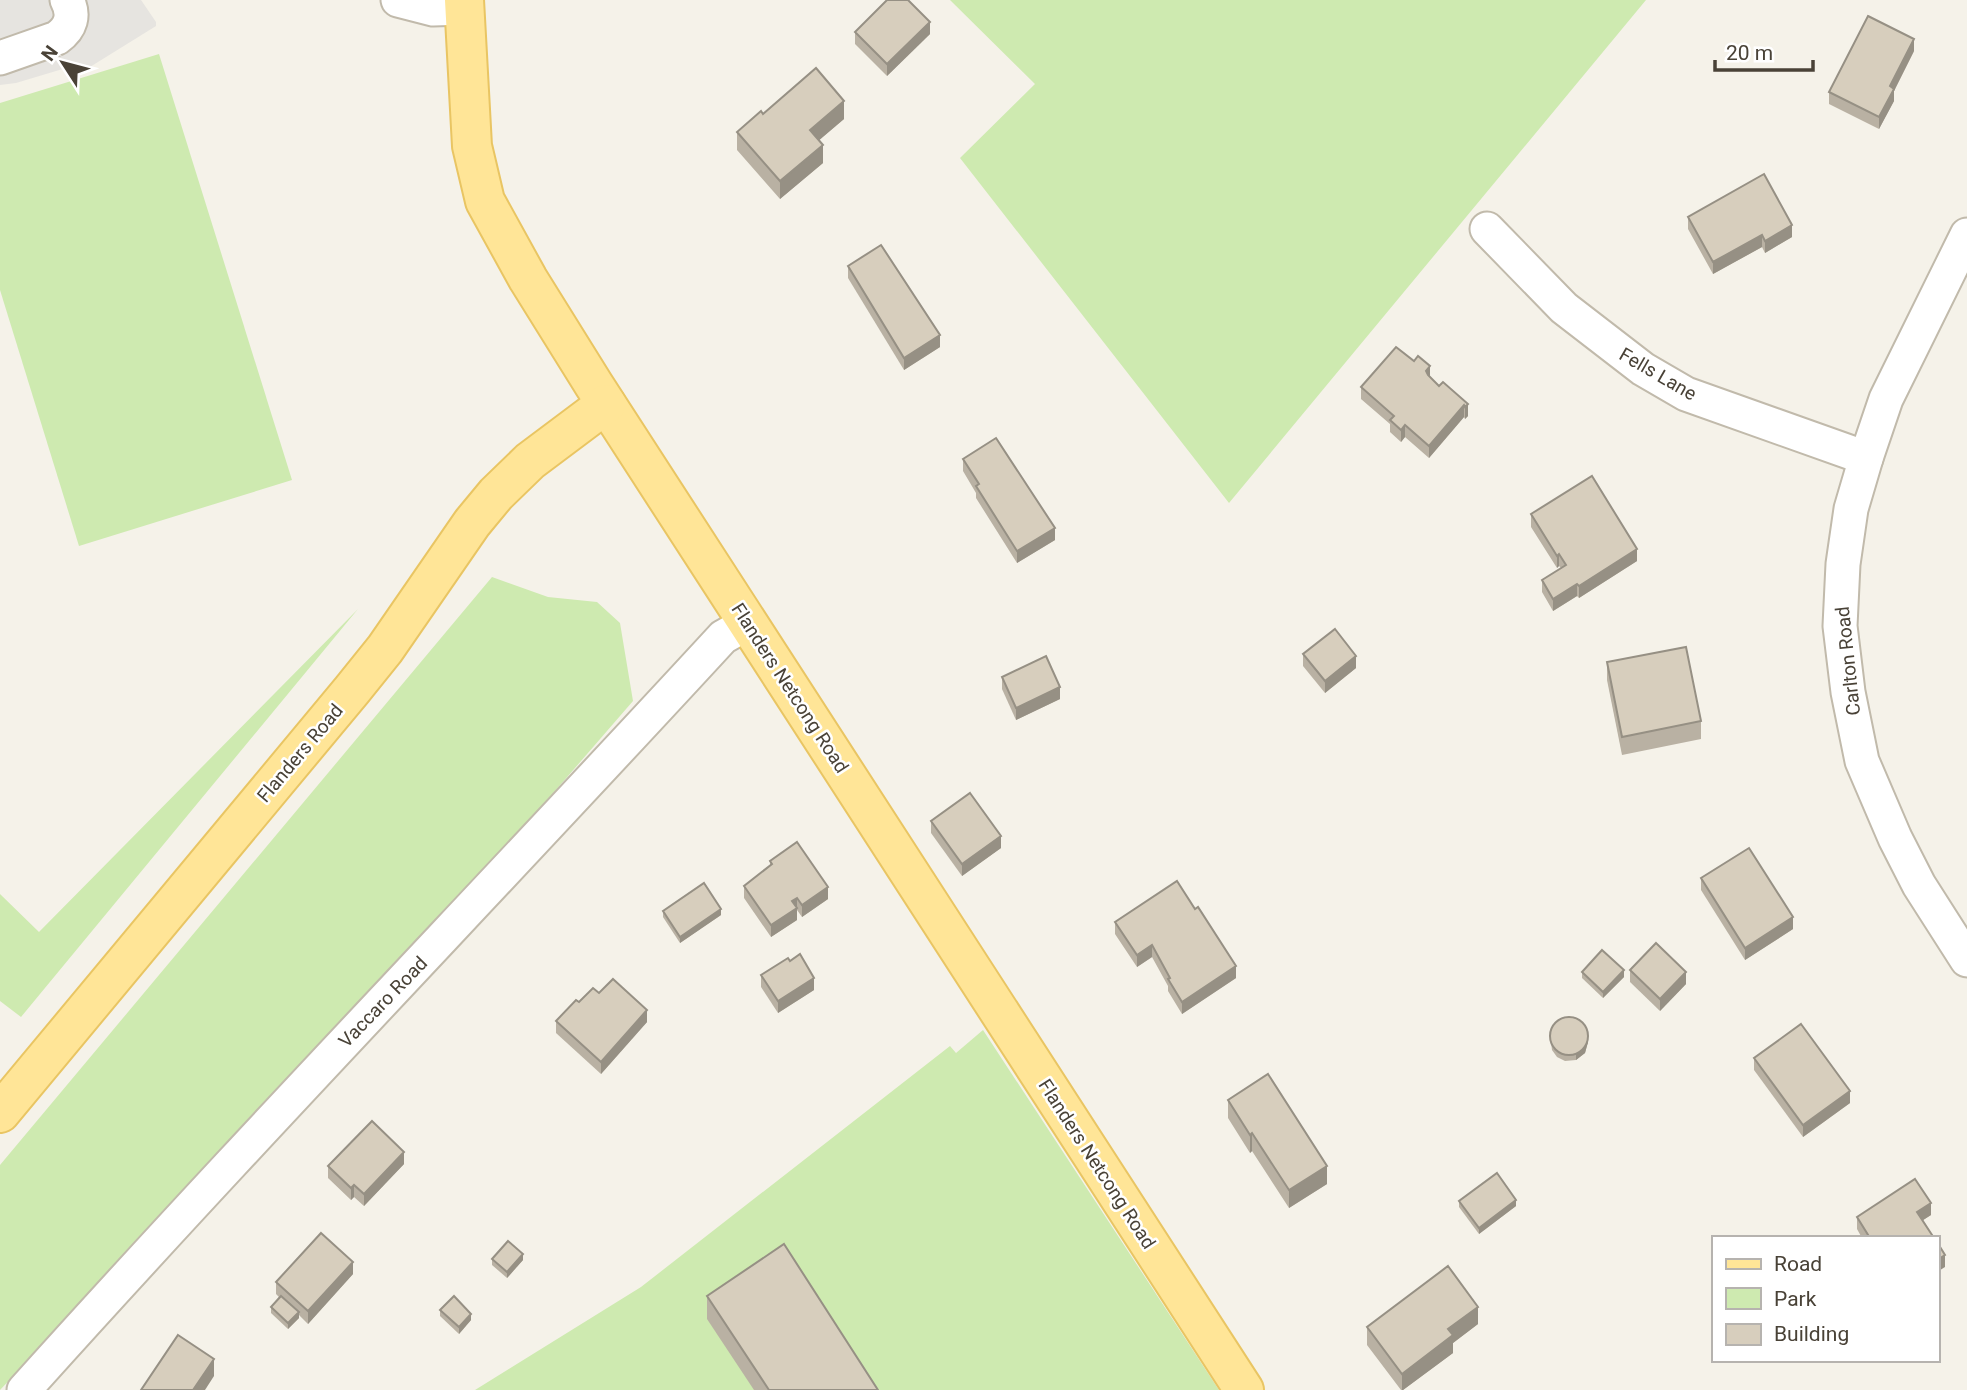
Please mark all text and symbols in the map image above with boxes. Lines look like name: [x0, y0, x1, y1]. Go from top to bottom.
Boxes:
north arrow: [28, 28, 98, 98]
scale bar: [1715, 28, 1813, 72]
text: N: [36, 41, 63, 65]
text: 20 m: [1726, 41, 1773, 65]
street label: Fells Lane: [1615, 343, 1701, 405]
street label: Flanders Netcong Road: [726, 599, 854, 777]
street label: Carlton Road: [1831, 605, 1865, 717]
street label: Flanders Road: [252, 699, 348, 807]
street label: Vaccaro Road: [334, 952, 432, 1052]
street label: Flanders Netcong Road: [1033, 1075, 1161, 1253]
legend: [1712, 1236, 1939, 1362]
text: Road: [1774, 1252, 1822, 1276]
text: Park: [1774, 1287, 1817, 1311]
text: Building: [1774, 1322, 1849, 1346]

